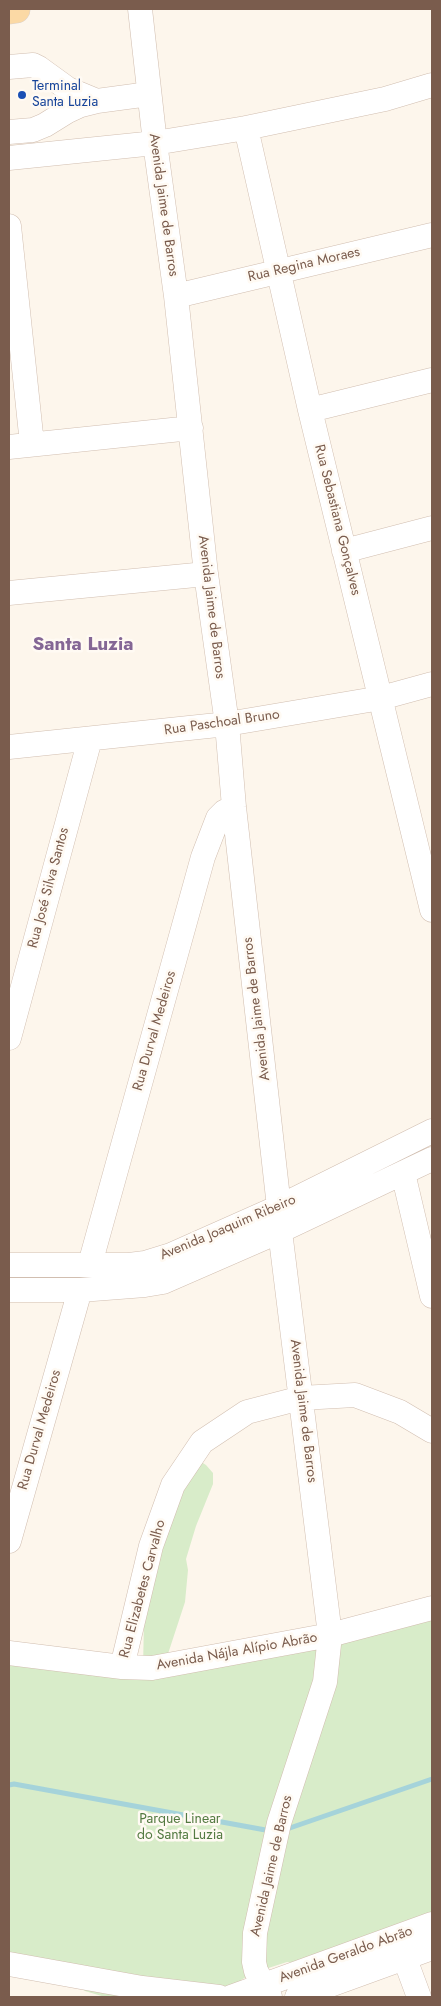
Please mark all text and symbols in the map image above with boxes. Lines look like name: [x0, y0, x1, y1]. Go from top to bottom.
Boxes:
place label: Terminal Santa Luzia: [32, 79, 98, 111]
marker: Terminal Santa Luzia: [16, 89, 28, 101]
street label: Avenida Jaime de Barros: [145, 132, 181, 278]
street label: Rua Regina Moraes: [246, 244, 362, 286]
street label: Rua Sebastiana Gonçalves: [310, 443, 364, 597]
street label: Avenida Jaime de Barros: [194, 534, 228, 680]
district label: Santa Luzia: [32, 634, 134, 656]
street label: Rua Paschoal Bruno: [163, 707, 281, 739]
street label: Rua José Silva Santos: [25, 826, 73, 950]
street label: Avenida Jaime de Barros: [240, 936, 274, 1082]
street label: Rua Durval Medeiros: [130, 969, 180, 1093]
street label: Avenida Joaquim Ribeiro: [158, 1192, 298, 1264]
street label: Avenida Jaime de Barros: [286, 1338, 320, 1484]
street label: Rua Durval Medeiros: [15, 1368, 65, 1492]
street label: Rua Elizabetes Carvalho: [116, 1518, 170, 1660]
street label: Avenida Nájla Alípio Abrão: [155, 1630, 319, 1674]
street label: Avenida Jaime de Barros: [248, 1794, 296, 1938]
park label: Parque Linear do Santa Luzia: [137, 1812, 223, 1844]
street label: Avenida Geraldo Abrão: [277, 1923, 415, 1987]

